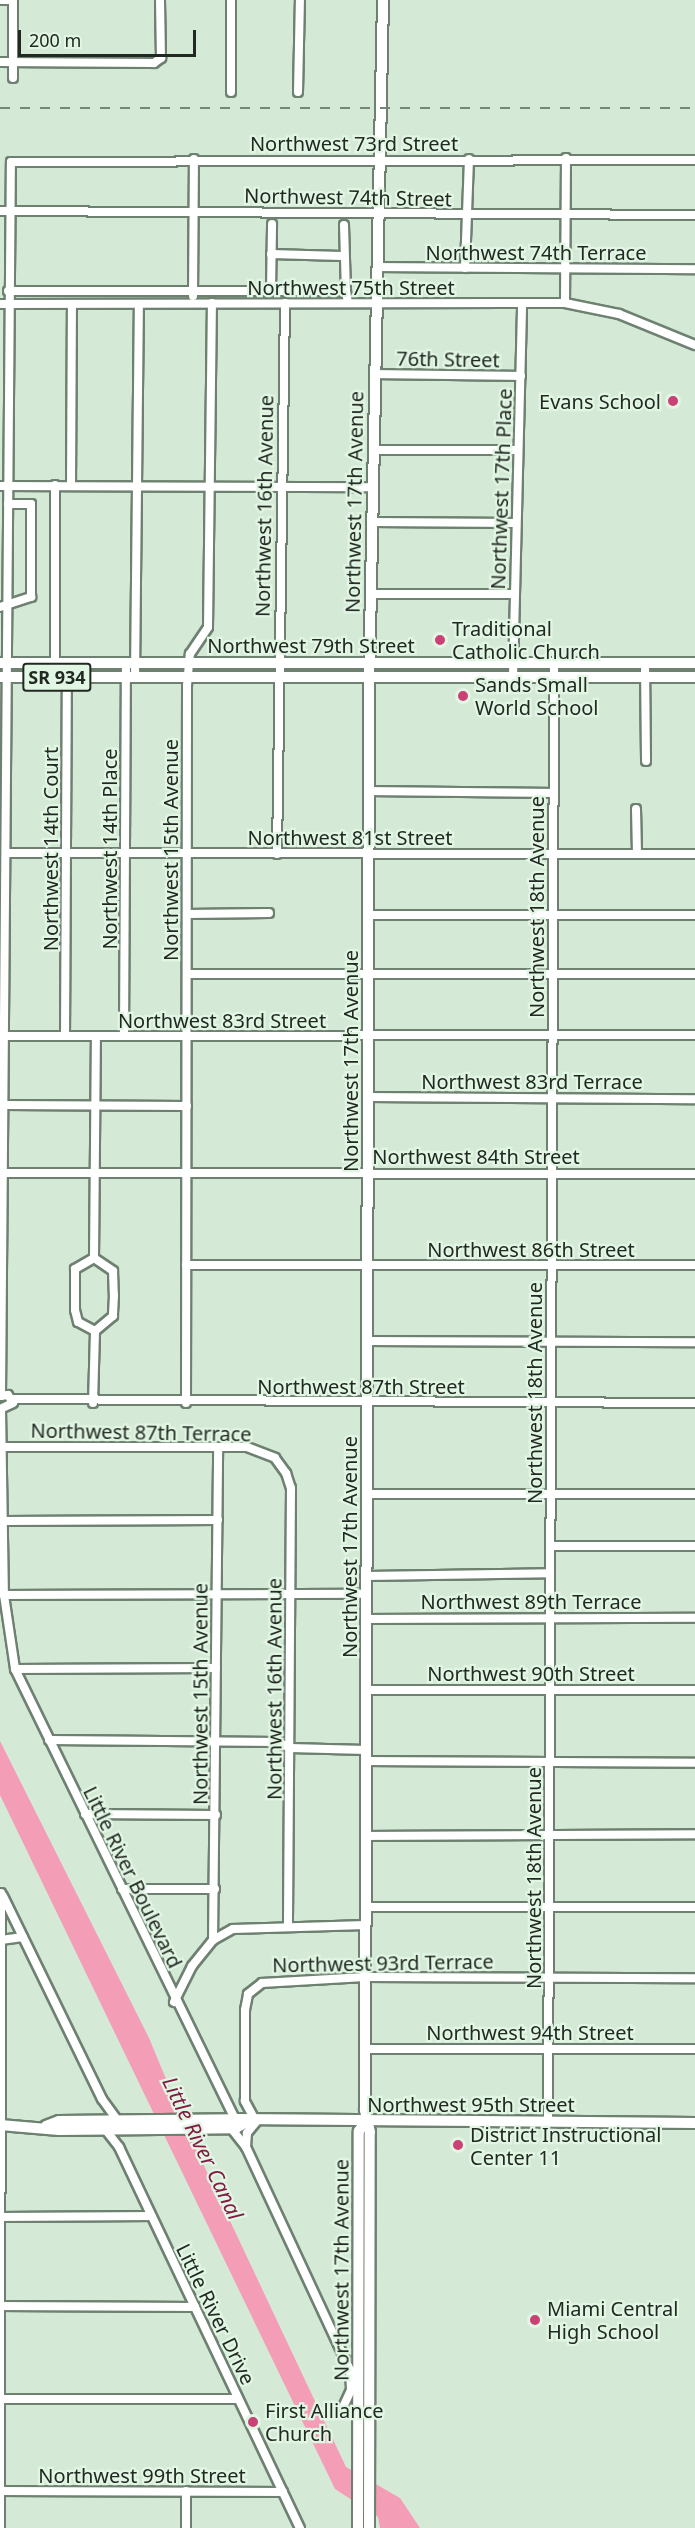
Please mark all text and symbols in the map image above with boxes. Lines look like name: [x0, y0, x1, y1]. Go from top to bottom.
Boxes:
scale bar: [21, 18, 200, 56]
text: 200 m: [29, 28, 81, 52]
street label: Northwest 73rd Street: [250, 131, 458, 155]
street label: Northwest 74th Street: [244, 183, 452, 211]
street label: Northwest 74th Terrace: [425, 240, 647, 264]
street label: Northwest 75th Street: [247, 275, 455, 299]
street label: 76th Street: [396, 346, 500, 372]
street label: Northwest 17th Place: [485, 388, 517, 590]
place label: Evans School: [539, 389, 661, 413]
street label: Northwest 17th Avenue: [340, 391, 368, 613]
marker: Evans School: [666, 394, 680, 408]
street label: Northwest 16th Avenue: [250, 395, 278, 617]
place label: Traditional Catholic Church: [452, 616, 600, 663]
street label: Northwest 79th Street: [207, 633, 415, 657]
marker: Traditional Catholic Church: [433, 633, 447, 647]
road number: SR 934: [21, 662, 93, 692]
place label: Sands Small World School: [475, 672, 599, 719]
marker: Sands Small World School: [456, 689, 470, 703]
street label: Northwest 15th Avenue: [158, 739, 182, 961]
street label: Northwest 14th Court: [38, 747, 62, 951]
street label: Northwest 14th Place: [97, 748, 121, 950]
street label: Northwest 18th Avenue: [524, 796, 548, 1018]
street label: Northwest 81st Street: [248, 825, 452, 849]
street label: Northwest 17th Avenue: [338, 950, 362, 1172]
street label: Northwest 83rd Street: [118, 1008, 326, 1032]
street label: Northwest 83rd Terrace: [421, 1069, 643, 1093]
street label: Northwest 84th Street: [372, 1144, 580, 1168]
street label: Northwest 86th Street: [427, 1237, 635, 1261]
street label: Northwest 18th Avenue: [522, 1282, 546, 1504]
street label: Northwest 87th Street: [257, 1374, 465, 1398]
street label: Northwest 87th Terrace: [30, 1418, 252, 1446]
street label: Northwest 17th Avenue: [337, 1436, 361, 1658]
street label: Northwest 16th Avenue: [262, 1578, 286, 1800]
street label: Northwest 15th Avenue: [188, 1583, 212, 1805]
street label: Northwest 89th Terrace: [420, 1589, 642, 1613]
street label: Northwest 90th Street: [427, 1661, 635, 1685]
street label: Northwest 18th Avenue: [521, 1767, 545, 1989]
street label: Little River Boulevard: [79, 1782, 187, 1972]
street label: Northwest 93rd Terrace: [272, 1949, 494, 1977]
street label: Northwest 94th Street: [426, 2020, 634, 2044]
water label: Little River Canal: [157, 2072, 249, 2224]
street label: Northwest 95th Street: [367, 2092, 575, 2116]
place label: District Instructional Center 11: [470, 2122, 661, 2169]
marker: District Instructional Center 11: [451, 2138, 465, 2152]
street label: Northwest 17th Avenue: [329, 2159, 353, 2381]
street label: Little River Drive: [172, 2240, 260, 2388]
place label: Miami Central High School: [547, 2296, 678, 2343]
marker: Miami Central High School: [528, 2313, 542, 2327]
place label: First Alliance Church: [265, 2398, 384, 2445]
marker: First Alliance Church: [246, 2415, 260, 2429]
street label: Northwest 99th Street: [38, 2463, 246, 2487]

